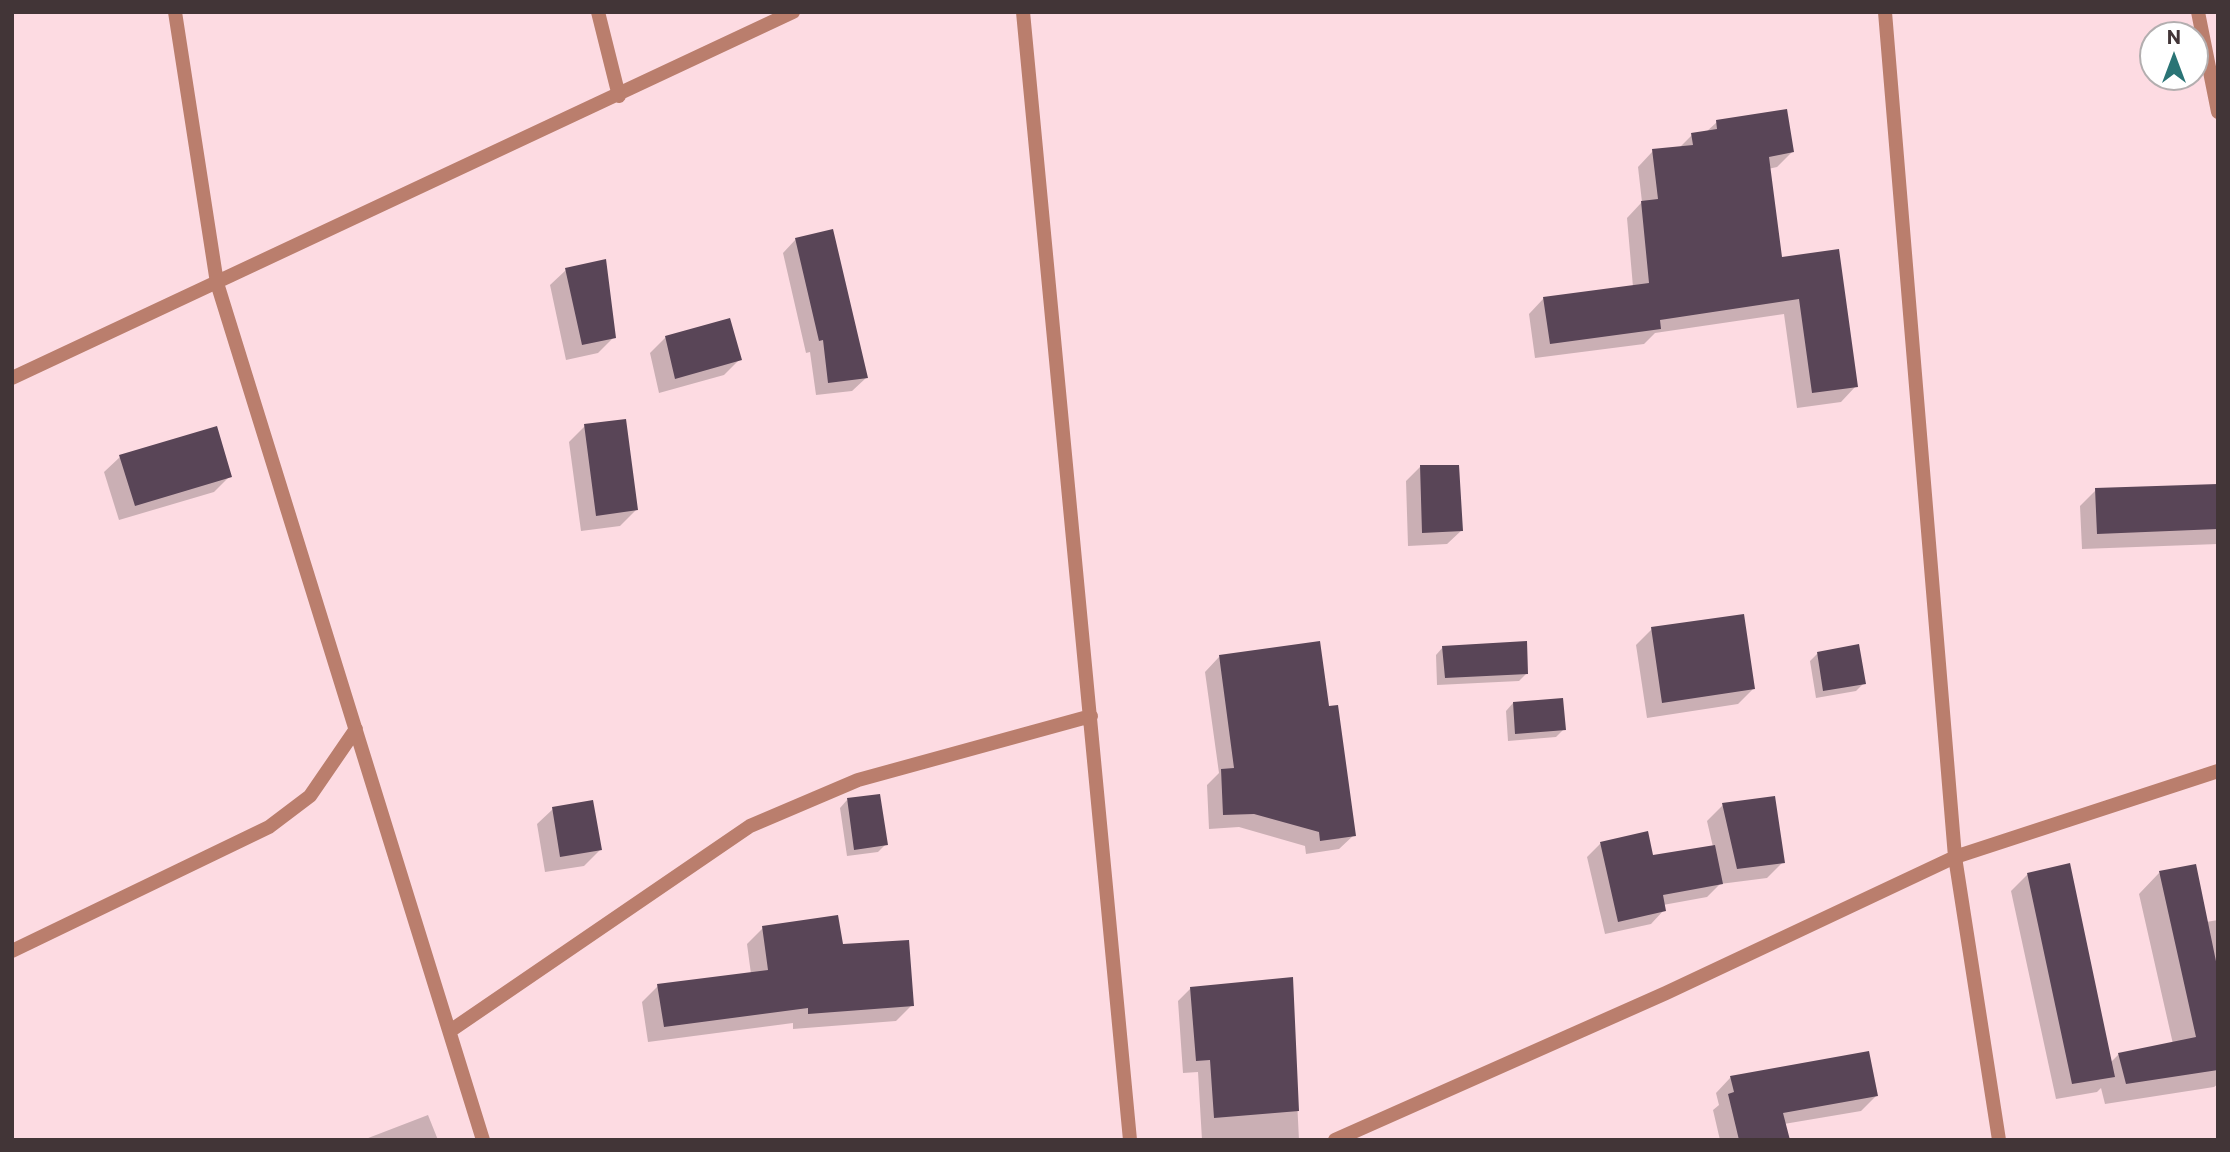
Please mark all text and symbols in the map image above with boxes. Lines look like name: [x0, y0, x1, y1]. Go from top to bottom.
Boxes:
north arrow: [2139, 21, 2209, 91]
text: N: [2167, 25, 2181, 48]

